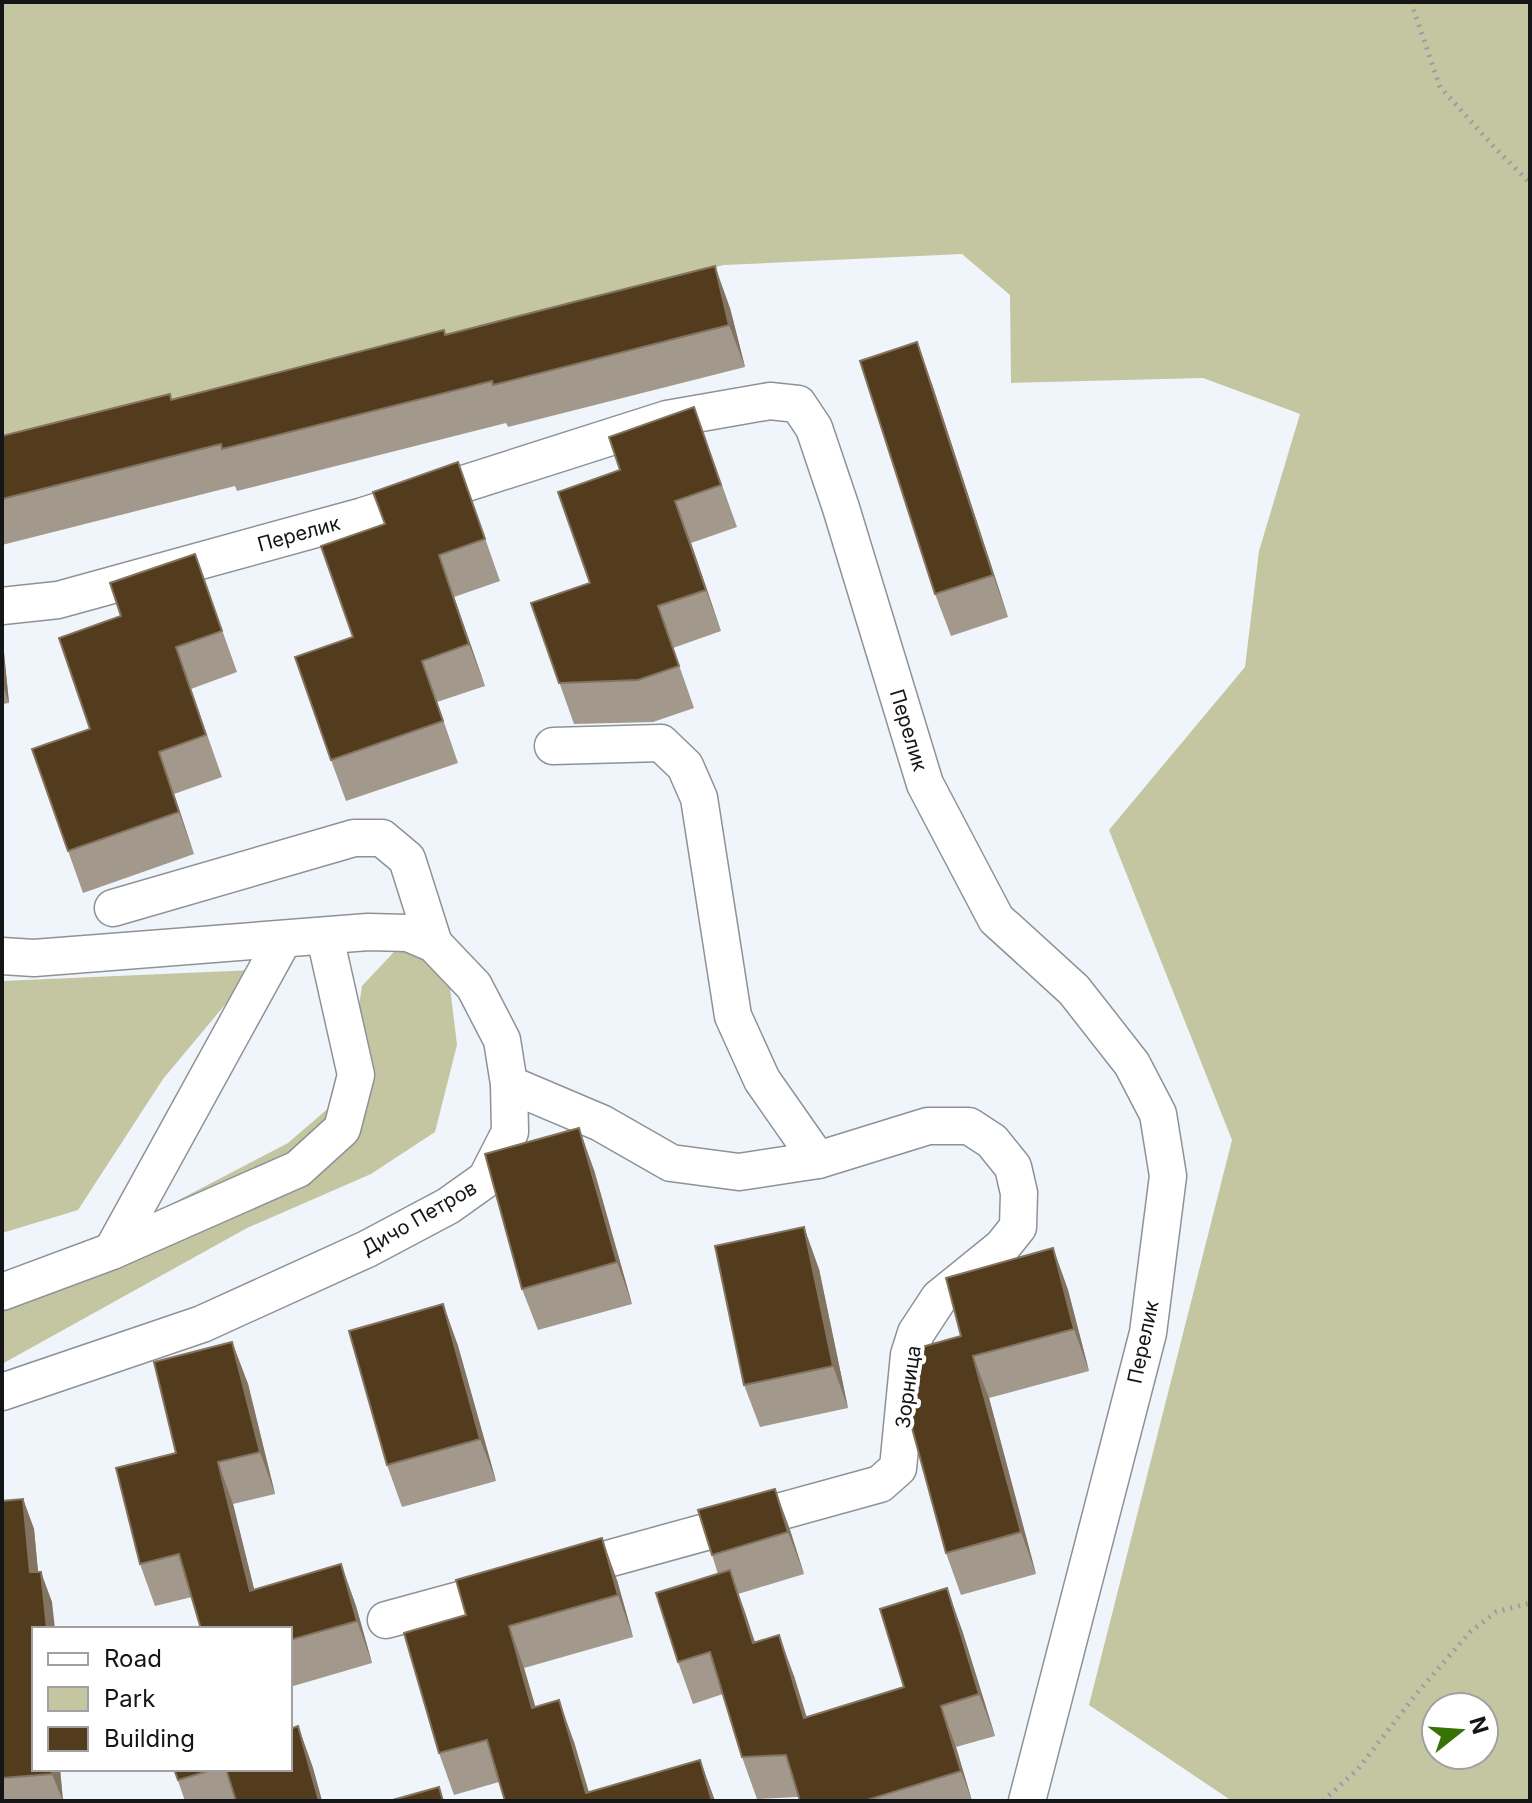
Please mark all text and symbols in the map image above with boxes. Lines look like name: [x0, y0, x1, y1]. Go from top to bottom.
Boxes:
street label: Перелик: [255, 511, 343, 557]
street label: Перелик: [885, 686, 932, 774]
street label: Дичо Петров: [357, 1175, 481, 1261]
street label: Перелик: [1122, 1298, 1164, 1386]
street label: Зорница: [890, 1344, 926, 1430]
legend: [32, 1627, 292, 1771]
text: Road: [104, 1644, 162, 1673]
text: Park: [104, 1684, 155, 1713]
north arrow: [1420, 1691, 1500, 1771]
text: N: [1464, 1713, 1494, 1737]
text: Building: [104, 1724, 195, 1753]

